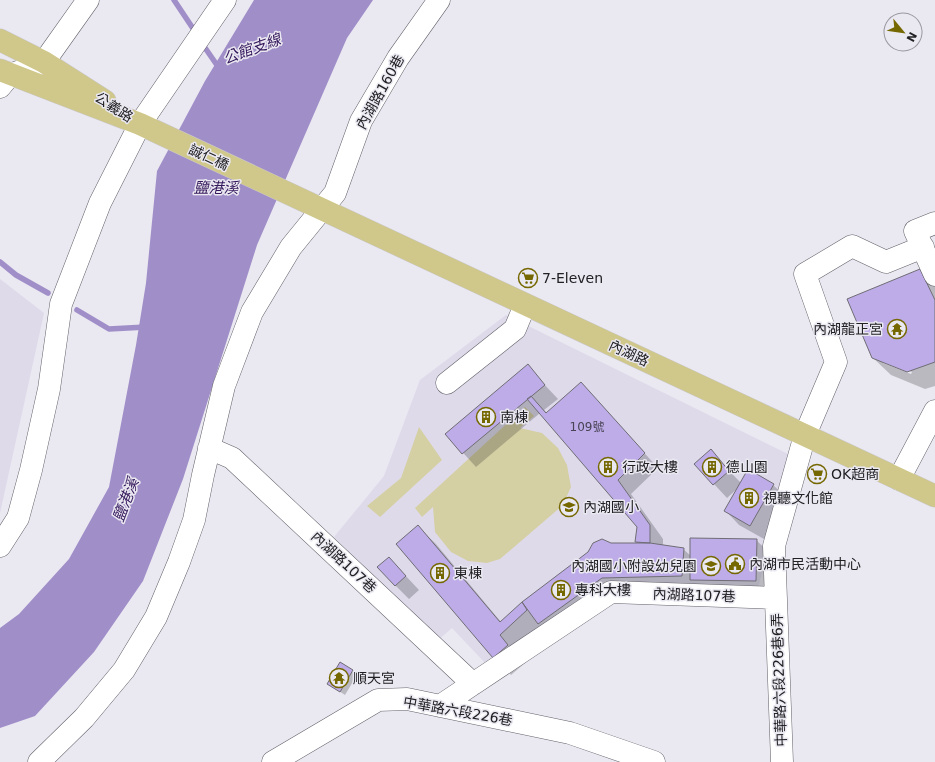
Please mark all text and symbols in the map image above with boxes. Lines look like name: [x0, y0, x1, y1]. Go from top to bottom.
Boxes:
north arrow: [883, 12, 923, 52]
text: N: [903, 29, 919, 44]
water label: 公館支線: [221, 30, 285, 68]
street label: 內湖路160巷: [353, 52, 407, 132]
street label: 公義路: [92, 89, 136, 125]
street label: 誠仁橋: [187, 141, 231, 173]
water label: 鹽港溪: [193, 179, 240, 197]
supermarket icon: 7-Eleven: [517, 267, 539, 289]
place label: 7-Eleven: [542, 270, 603, 286]
temple icon: 內湖龍正宮: [886, 318, 908, 340]
place label: 內湖龍正宮: [813, 321, 883, 337]
street label: 內湖路: [607, 337, 651, 369]
building icon: 南棟: [475, 406, 497, 428]
place label: 南棟: [500, 409, 528, 425]
house number: 109號: [570, 420, 604, 434]
building icon: 行政大樓: [597, 456, 619, 478]
building icon: 德山園: [701, 456, 723, 478]
place label: 行政大樓: [622, 459, 678, 475]
place label: 德山園: [726, 459, 768, 475]
supermarket icon: OK超商: [806, 463, 828, 485]
place label: OK超商: [831, 466, 879, 482]
water label: 鹽港溪: [110, 474, 143, 524]
building icon: 視聽文化館: [738, 487, 760, 509]
place label: 視聽文化館: [763, 490, 833, 506]
school or university icon: 內湖國小: [558, 496, 580, 518]
place label: 內湖國小: [583, 499, 639, 515]
street label: 內湖路107巷: [308, 528, 380, 596]
public building icon: 內湖市民活動中心: [724, 553, 746, 575]
school or university icon: 內湖國小附設幼兒園: [700, 555, 722, 577]
place label: 內湖市民活動中心: [749, 556, 861, 572]
place label: 內湖國小附設幼兒園: [571, 558, 697, 574]
building icon: 東棟: [429, 562, 451, 584]
place label: 東棟: [454, 565, 482, 581]
building icon: 專科大樓: [550, 579, 572, 601]
place label: 專科大樓: [575, 582, 631, 598]
street label: 內湖路107巷: [652, 586, 736, 604]
street label: 中華路六段226巷6弄: [769, 613, 789, 747]
temple icon: 順天宮: [328, 667, 350, 689]
place label: 順天宮: [353, 670, 395, 686]
street label: 中華路六段226巷: [402, 694, 514, 728]

